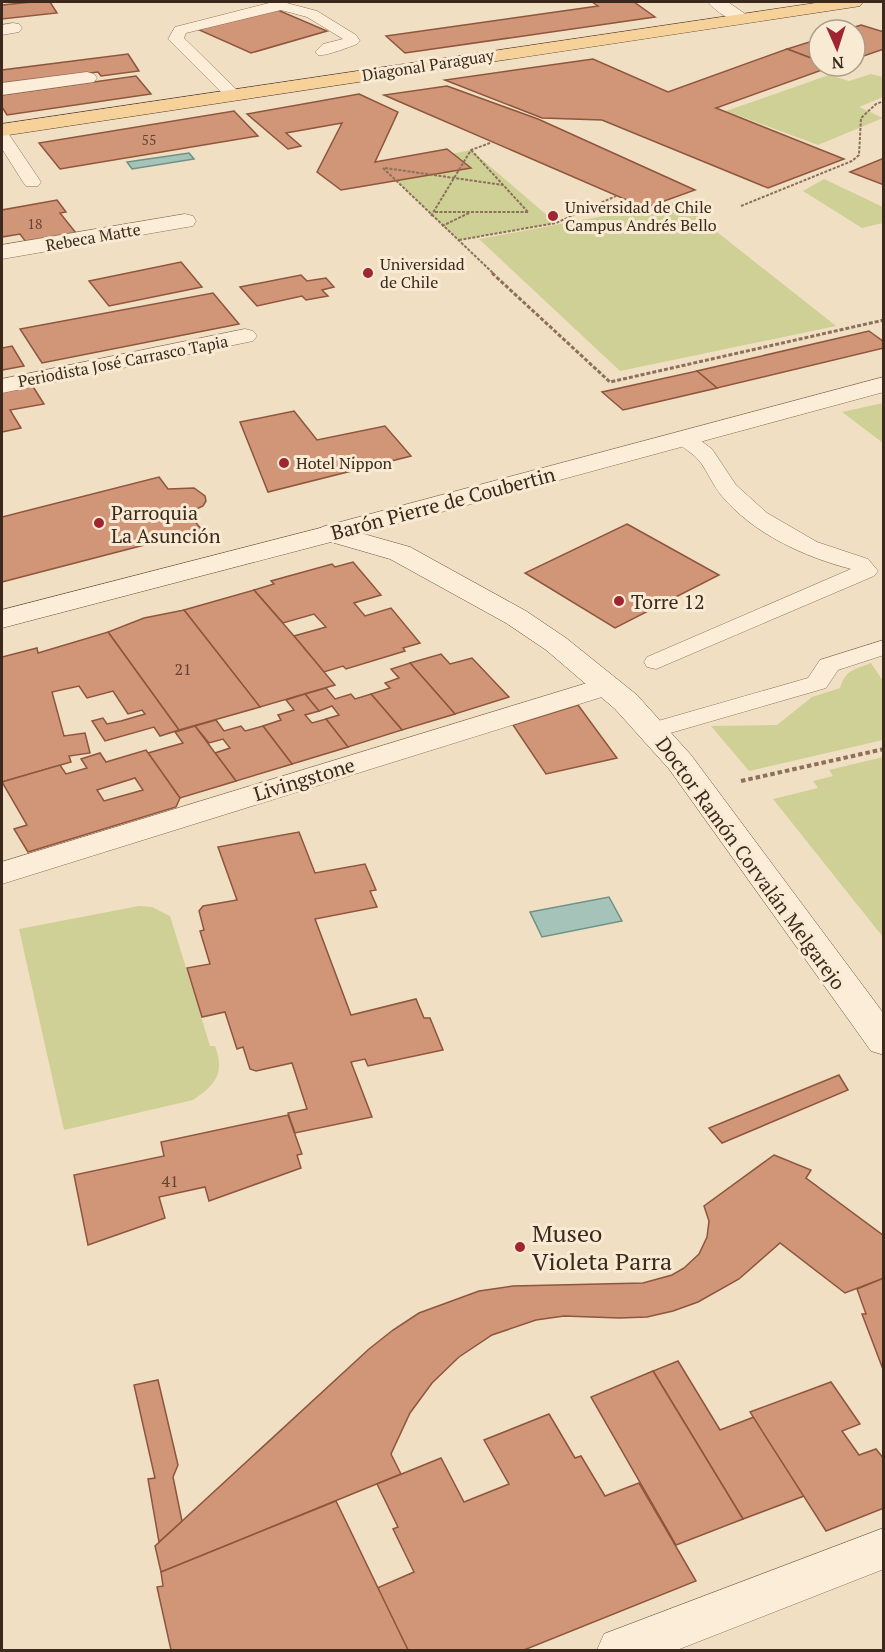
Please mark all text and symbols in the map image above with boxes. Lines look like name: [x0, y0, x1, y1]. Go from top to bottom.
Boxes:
north arrow: [807, 18, 867, 78]
street label: Diagonal Paraguay: [360, 44, 496, 86]
text: N: [831, 52, 844, 74]
house number: 55: [142, 130, 156, 149]
place label: Universidad de Chile Campus Andrés Bello: [565, 196, 717, 236]
marker: Universidad de Chile Campus Andrés Bello: [546, 209, 560, 223]
house number: 18: [28, 214, 42, 233]
street label: Rebeca Matte: [44, 218, 142, 256]
place label: Universidad de Chile: [380, 253, 465, 293]
marker: Universidad de Chile: [361, 266, 375, 280]
street label: Periodista José Carrasco Tapia: [16, 330, 230, 392]
place label: Hotel Nippon: [296, 452, 392, 474]
marker: Hotel Nippon: [277, 456, 291, 470]
street label: Barón Pierre de Coubertin: [328, 460, 558, 546]
place label: Parroquia La Asunción: [111, 499, 221, 549]
marker: Parroquia La Asunción: [92, 516, 106, 530]
place label: Torre 12: [631, 588, 705, 615]
marker: Torre 12: [612, 594, 626, 608]
house number: 21: [174, 658, 192, 680]
street label: Doctor Ramón Corvalán Melgarejo: [650, 731, 852, 995]
street label: Livingstone: [250, 751, 358, 807]
house number: 41: [161, 1170, 179, 1192]
place label: Museo Violeta Parra: [532, 1217, 672, 1277]
marker: Museo Violeta Parra: [513, 1240, 527, 1254]

